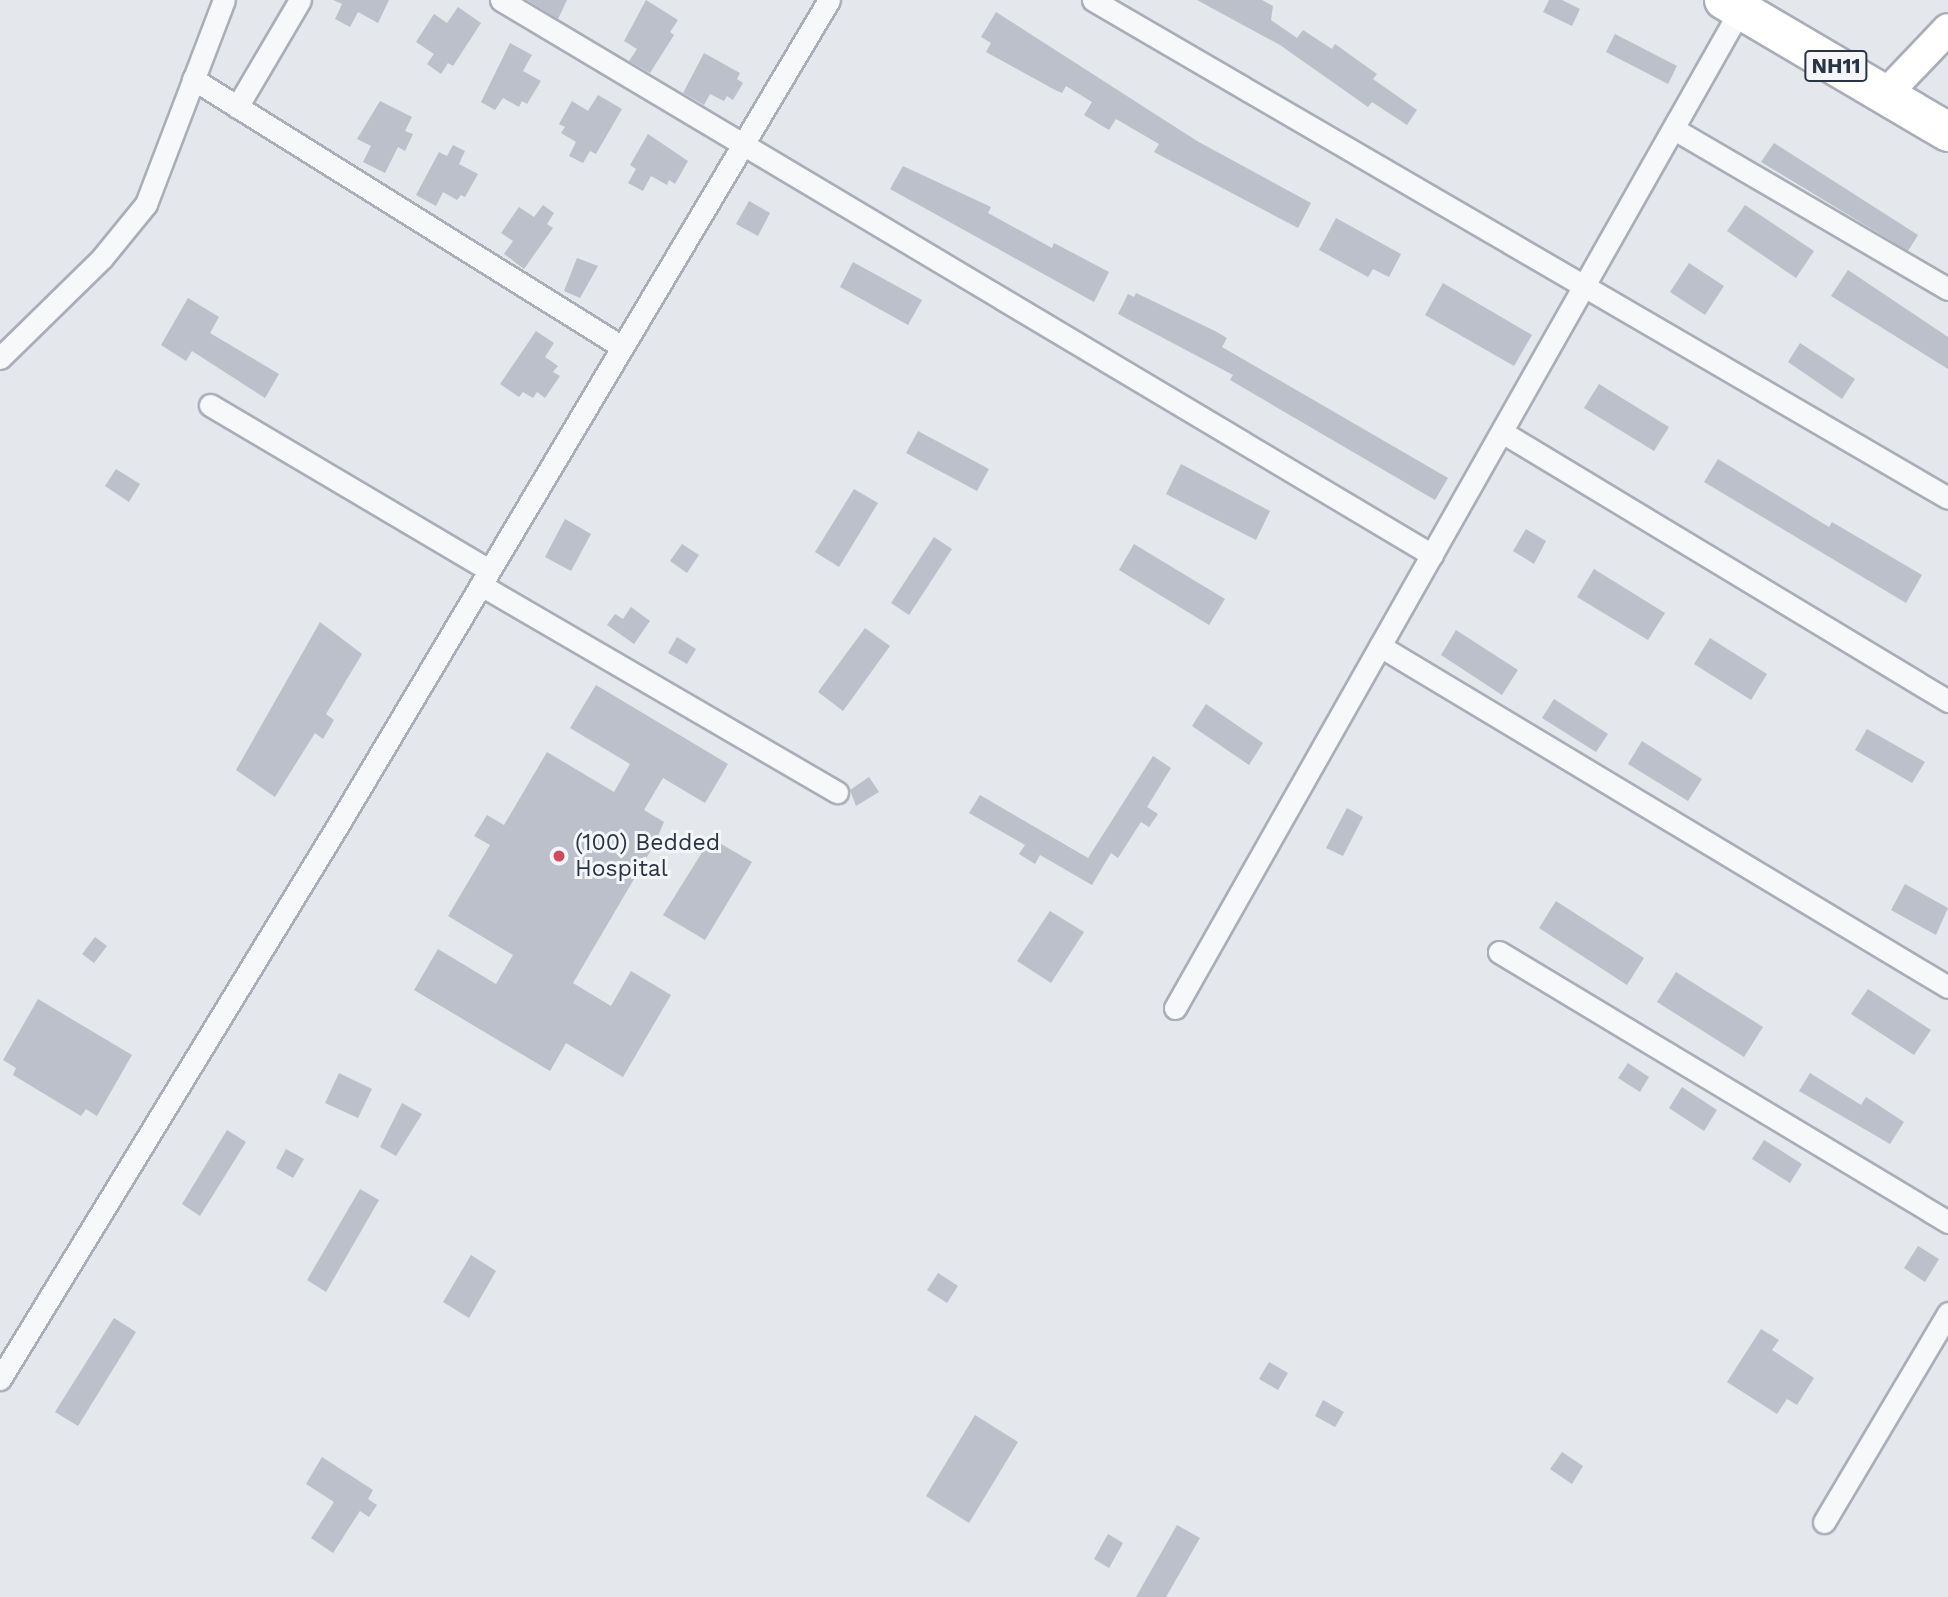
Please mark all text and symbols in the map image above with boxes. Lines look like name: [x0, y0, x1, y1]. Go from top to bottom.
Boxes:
road number: NH11: [1803, 48, 1869, 84]
place label: (100) Bedded Hospital: [575, 829, 720, 883]
marker: (100) Bedded Hospital: [549, 846, 569, 866]

